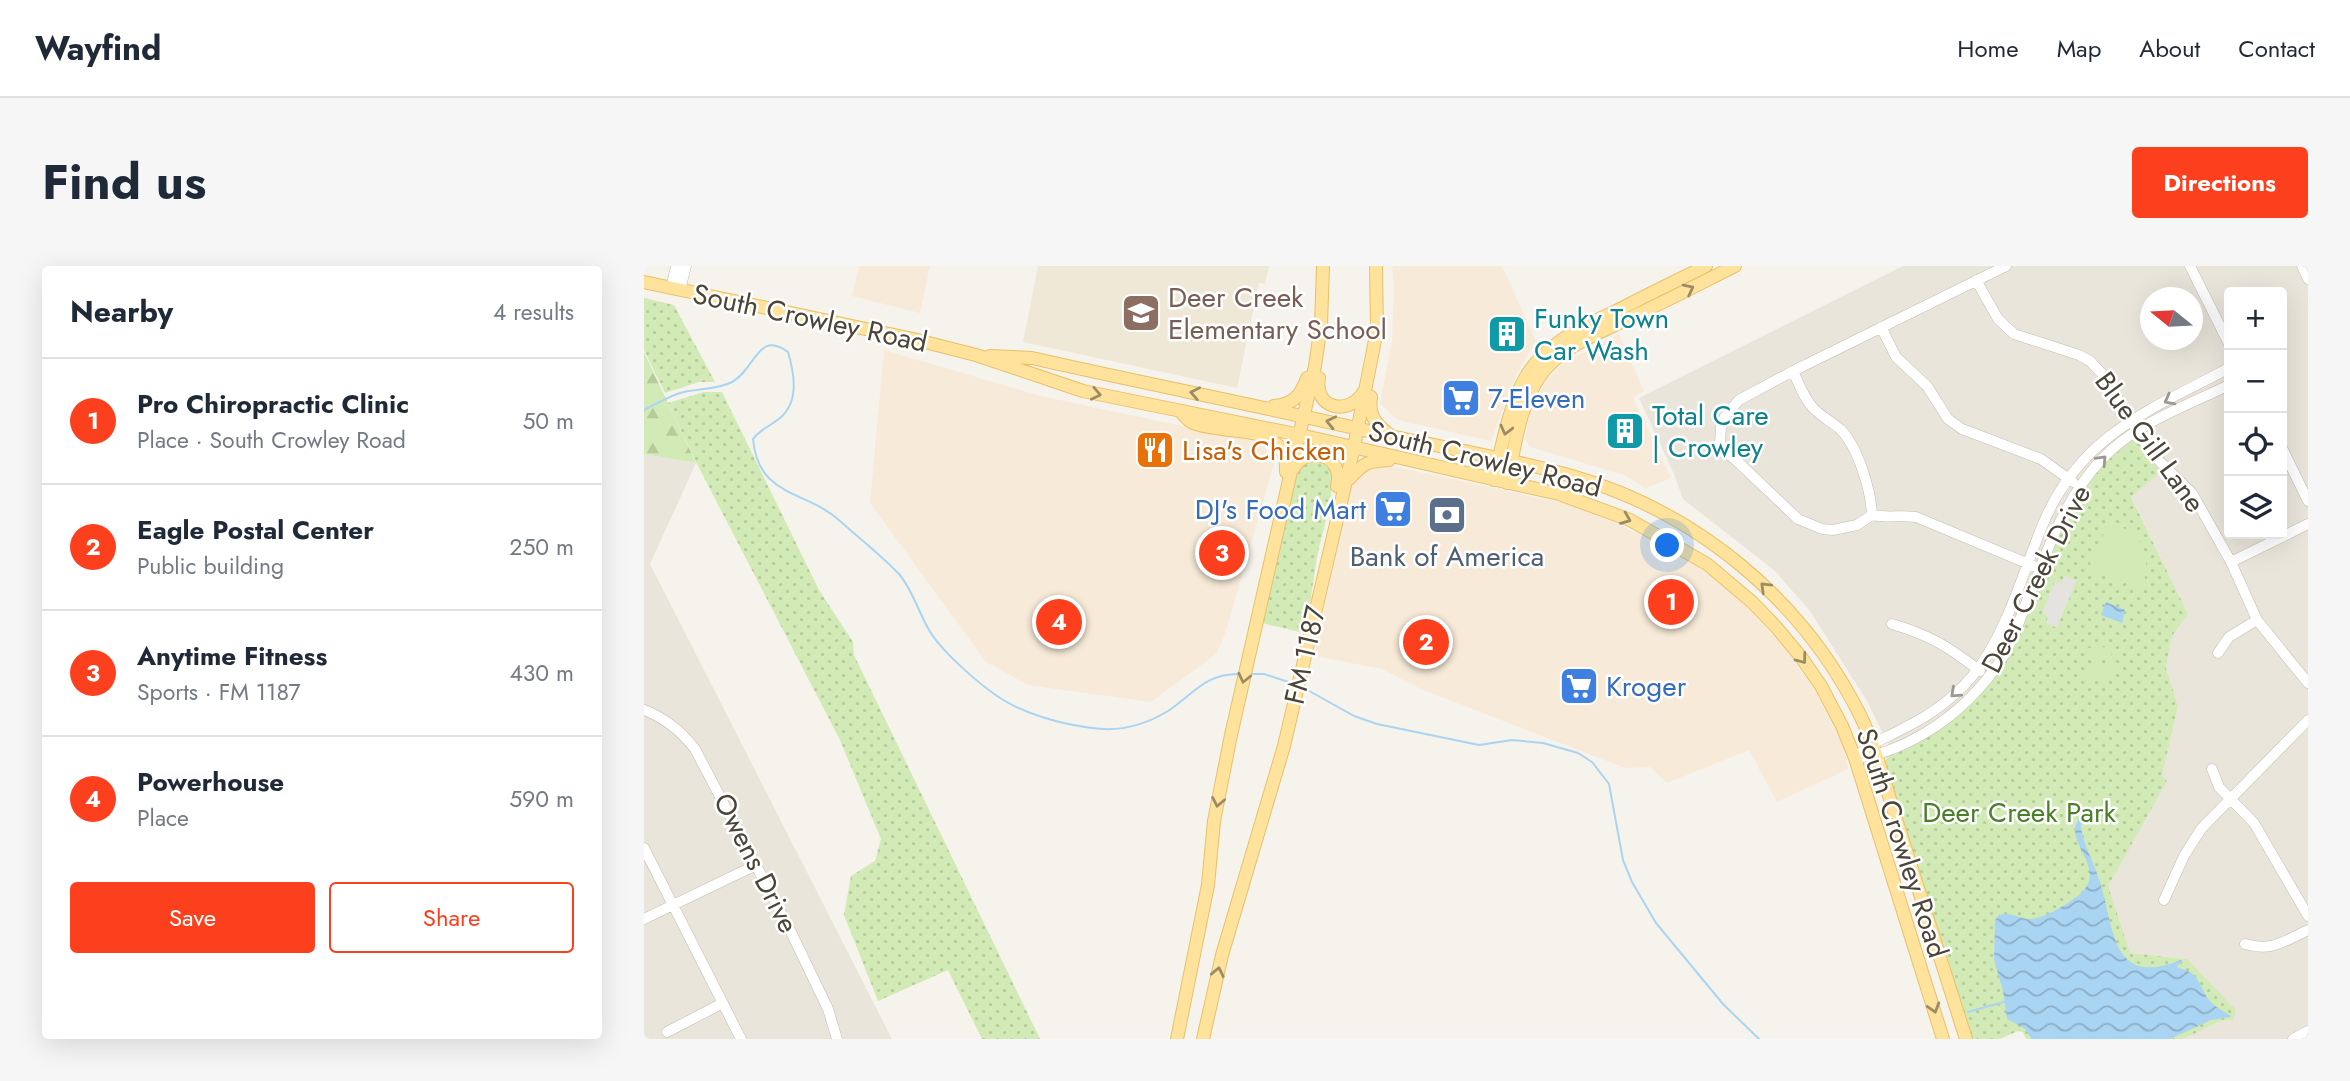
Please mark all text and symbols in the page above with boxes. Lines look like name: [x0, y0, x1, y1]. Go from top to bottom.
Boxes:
text: Wayfind: [35, 25, 161, 72]
text: Home: [1957, 31, 2019, 66]
text: Map: [2057, 31, 2101, 66]
text: About: [2139, 31, 2200, 66]
text: Contact: [2238, 31, 2315, 66]
text: Find us: [42, 147, 206, 217]
button: Directions: [2132, 147, 2308, 218]
street label: South Crowley Road: [689, 273, 931, 363]
place label: Deer Creek Elementary School: [1168, 277, 1387, 350]
one-way arrow: [1682, 283, 1694, 297]
north arrow: [2140, 287, 2203, 350]
map controls: [2224, 287, 2287, 539]
button: +: [2224, 287, 2287, 350]
text: Nearby: [70, 290, 173, 333]
school or university icon: Deer Creek Elementary School: [1120, 292, 1162, 334]
text: 4 results: [493, 295, 574, 329]
place label: Funky Town Car Wash: [1534, 298, 1669, 371]
building icon: Funky Town Car Wash: [1486, 313, 1528, 355]
button: −: [2224, 350, 2287, 413]
street label: Blue Gill Lane: [2085, 363, 2215, 521]
supermarket icon: 7-Eleven: [1440, 377, 1482, 419]
place label: 7-Eleven: [1488, 378, 1585, 419]
text: Pro Chiropractic Clinic: [137, 385, 409, 423]
one-way arrow: [1090, 386, 1102, 401]
one-way arrow: [1189, 387, 1201, 402]
one-way arrow: [2164, 392, 2176, 405]
place label: Total Care | Crowley: [1652, 395, 1769, 468]
text: 1: [87, 404, 99, 438]
text: 50 m: [522, 404, 574, 438]
street label: South Crowley Road: [1364, 410, 1606, 508]
building icon: Total Care | Crowley: [1604, 410, 1646, 452]
button: locate: [2224, 413, 2287, 476]
one-way arrow: [1325, 415, 1337, 430]
text: Place · South Crowley Road: [137, 423, 406, 457]
one-way arrow: [1500, 424, 1514, 436]
restaurant icon: Lisa's Chicken: [1134, 429, 1176, 471]
place label: Lisa's Chicken: [1182, 430, 1346, 471]
one-way arrow: [2094, 455, 2106, 468]
button: layers: [2224, 476, 2287, 539]
street label: Deer Creek Drive: [1971, 478, 2101, 680]
supermarket icon: DJ's Food Mart: [1372, 488, 1414, 530]
place label: DJ's Food Mart: [1195, 489, 1366, 530]
bank icon: Bank of America: [1426, 494, 1468, 536]
text: Eagle Postal Center: [137, 511, 374, 549]
one-way arrow: [1620, 511, 1632, 525]
pin: 3: [1199, 527, 1245, 579]
your location: [1650, 528, 1684, 562]
text: 2: [85, 530, 101, 564]
text: 250 m: [509, 530, 574, 564]
place label: Bank of America: [1350, 536, 1544, 577]
text: Public building: [137, 549, 284, 583]
pin: 1: [1648, 576, 1694, 628]
one-way arrow: [1760, 582, 1773, 595]
pin: 4: [1036, 596, 1082, 648]
street label: FM 1187: [1274, 601, 1336, 708]
pin: 2: [1403, 616, 1449, 668]
text: Anytime Fitness: [137, 637, 327, 675]
one-way arrow: [1794, 652, 1806, 664]
text: 3: [86, 656, 100, 690]
text: 430 m: [509, 656, 574, 690]
supermarket icon: Kroger: [1558, 665, 1600, 707]
place label: Kroger: [1606, 666, 1687, 707]
one-way arrow: [1238, 672, 1252, 684]
text: Sports · FM 1187: [137, 675, 301, 709]
one-way arrow: [1950, 685, 1963, 698]
street label: South Crowley Road: [1846, 723, 1958, 963]
text: Powerhouse: [137, 763, 284, 801]
text: 4: [85, 782, 101, 816]
text: 590 m: [509, 782, 574, 816]
street label: Owens Drive: [703, 786, 809, 940]
park label: Deer Creek Park: [1922, 792, 2117, 833]
one-way arrow: [1211, 796, 1226, 808]
text: Place: [137, 801, 189, 835]
button: Save: [70, 882, 315, 953]
button: Share: [329, 882, 574, 953]
one-way arrow: [1209, 966, 1224, 978]
one-way arrow: [1925, 1002, 1940, 1014]

